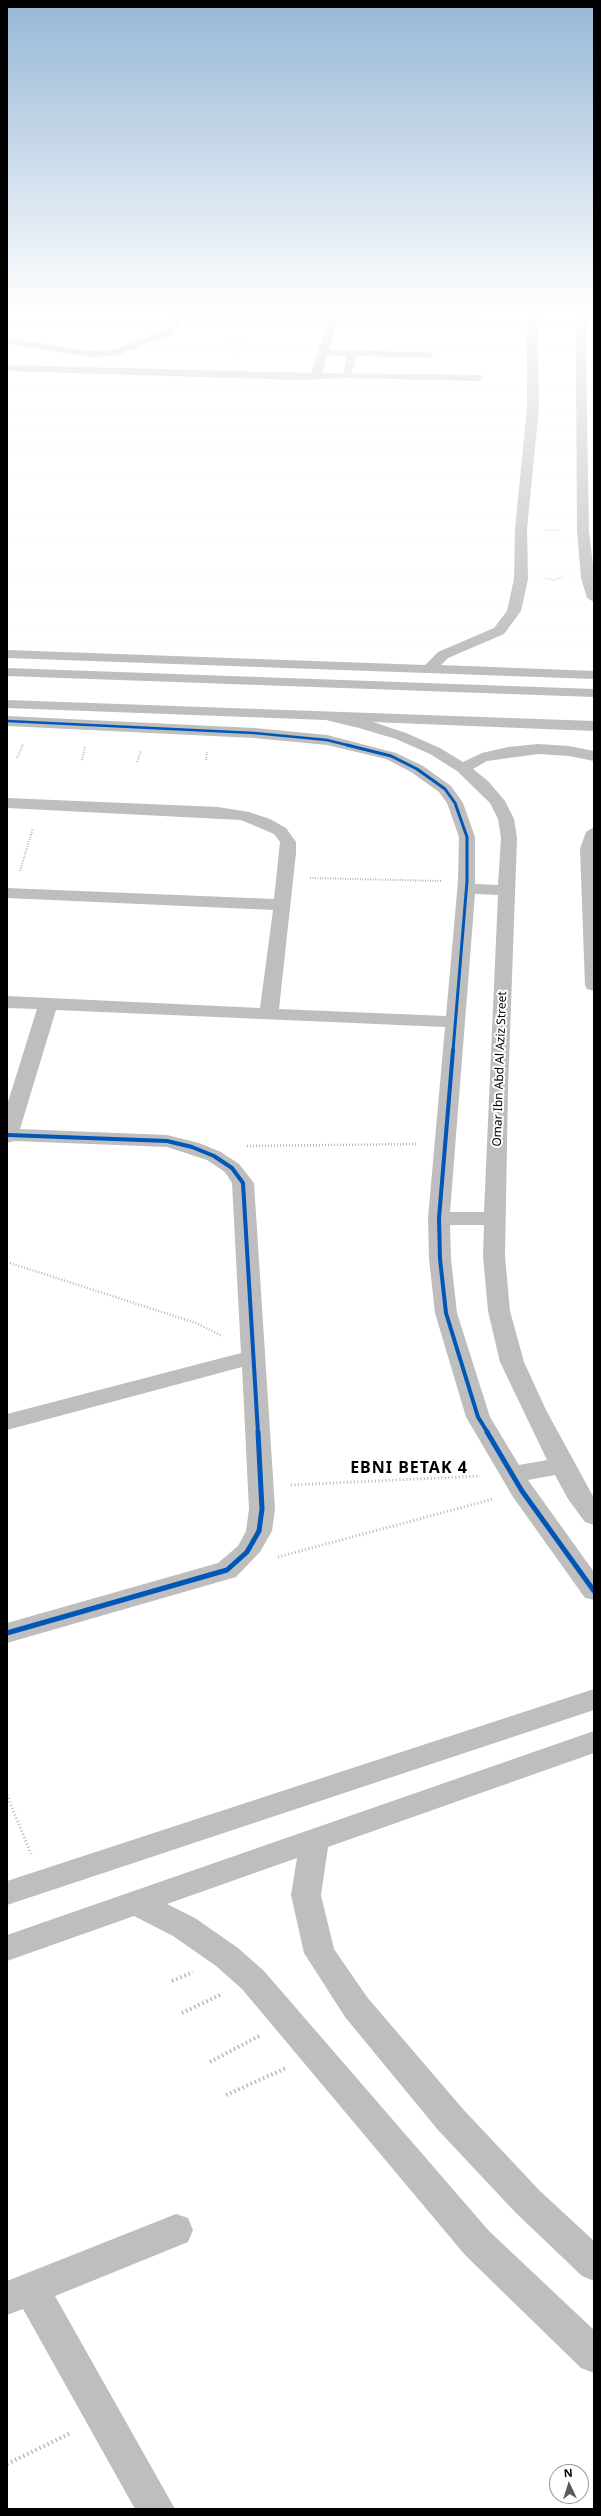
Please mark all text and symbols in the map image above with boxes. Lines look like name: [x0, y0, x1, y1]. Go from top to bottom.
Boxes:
street label: Omar Ibn Abd Al Aziz Street: [490, 991, 510, 1147]
district label: EBNI BETAK 4: [350, 1458, 468, 1478]
north arrow: [549, 2464, 589, 2504]
text: N: [563, 2465, 573, 2480]

